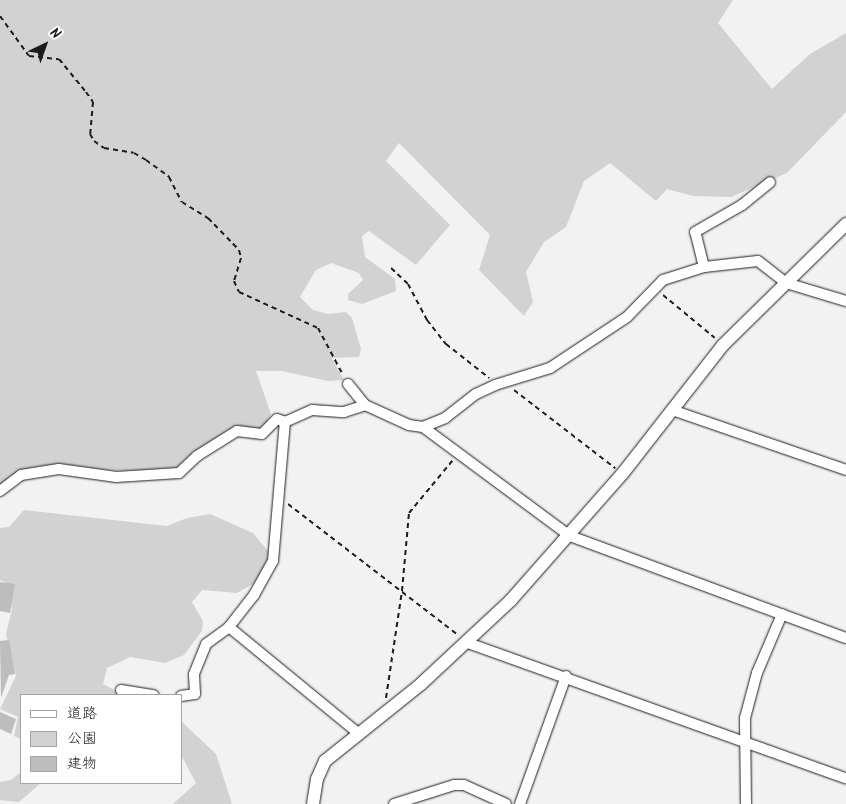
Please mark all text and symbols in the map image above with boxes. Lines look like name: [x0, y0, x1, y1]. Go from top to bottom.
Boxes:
north arrow: [20, 20, 70, 70]
text: N: [44, 23, 66, 45]
legend: [20, 694, 182, 784]
text: 道路: [67, 702, 97, 726]
text: 公園: [67, 727, 97, 751]
text: 建物: [67, 752, 97, 776]

